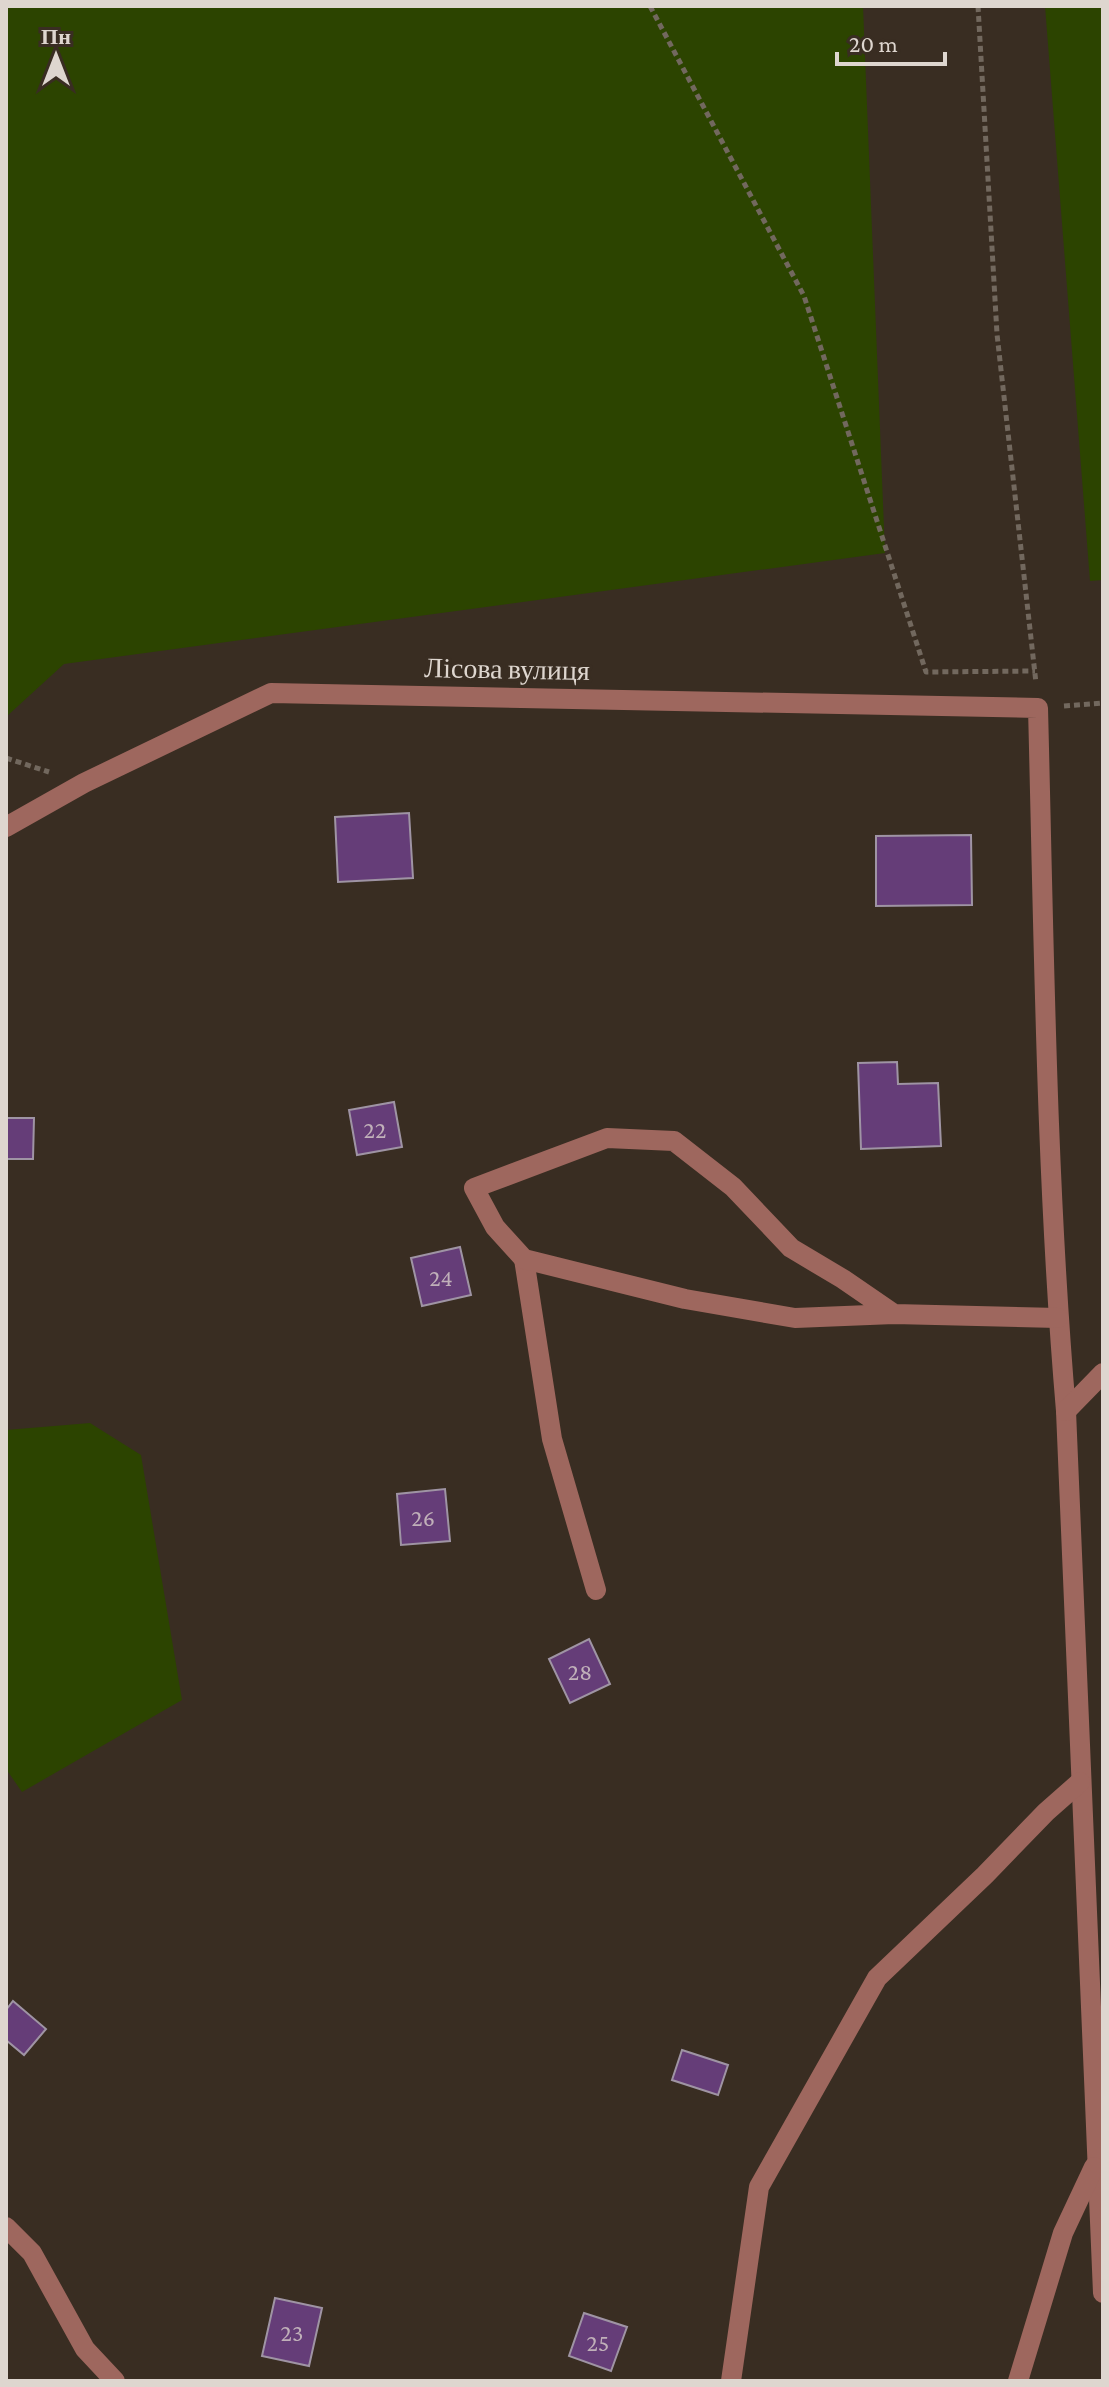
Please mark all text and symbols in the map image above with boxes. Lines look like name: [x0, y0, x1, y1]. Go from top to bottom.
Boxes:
north arrow: [16, 16, 96, 96]
scale bar: [837, 16, 945, 66]
text: Пн: [41, 24, 71, 49]
text: 20 m: [849, 30, 898, 57]
street label: Лісова вулиця: [424, 652, 590, 686]
house number: 22: [364, 1116, 386, 1143]
house number: 24: [429, 1264, 453, 1291]
house number: 26: [411, 1504, 435, 1531]
house number: 28: [568, 1658, 592, 1685]
house number: 23: [281, 2319, 303, 2346]
house number: 25: [587, 2329, 609, 2356]

